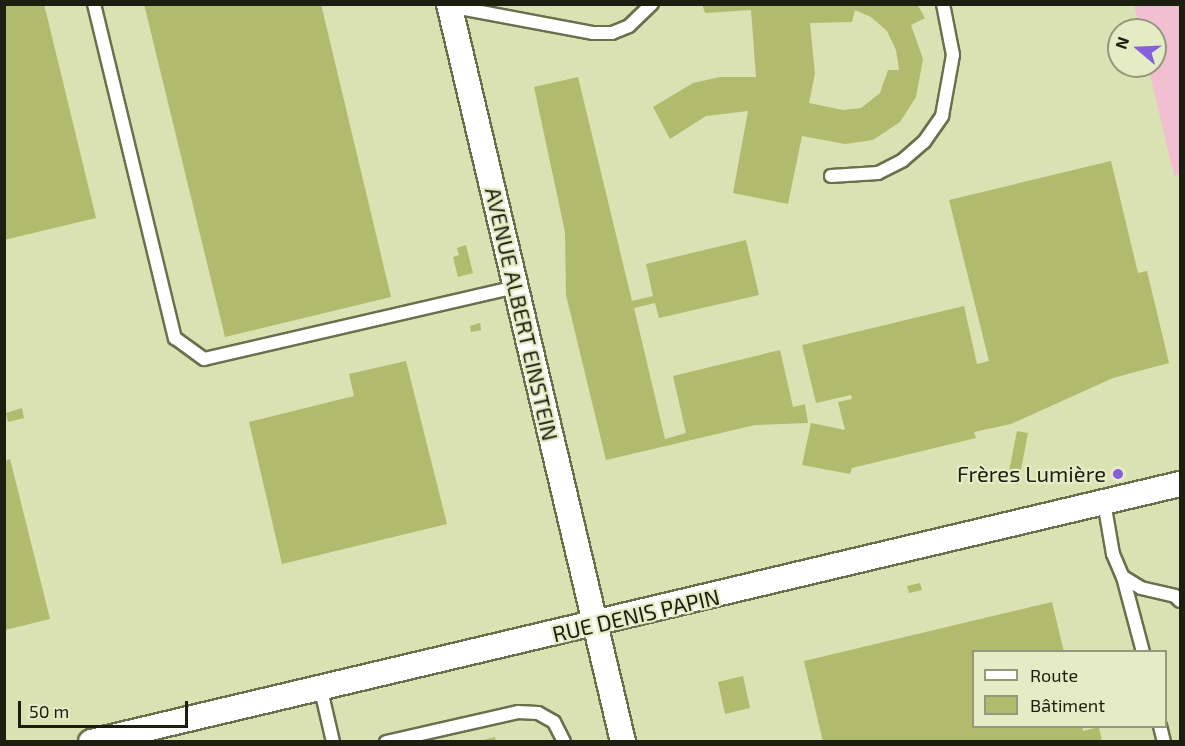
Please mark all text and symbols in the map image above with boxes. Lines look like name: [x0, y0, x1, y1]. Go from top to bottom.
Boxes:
north arrow: [1107, 18, 1167, 78]
text: N: [1111, 34, 1132, 51]
street label: AVENUE ALBERT EINSTEIN: [480, 184, 564, 444]
place label: Frères Lumière: [957, 461, 1106, 487]
marker: Frères Lumière: [1111, 467, 1125, 481]
street label: RUE DENIS PAPIN: [550, 583, 722, 647]
legend: [972, 650, 1167, 728]
text: Route: [1030, 664, 1078, 686]
scale bar: [21, 689, 190, 727]
text: Bâtiment: [1030, 694, 1105, 716]
text: 50 m: [29, 700, 69, 722]

